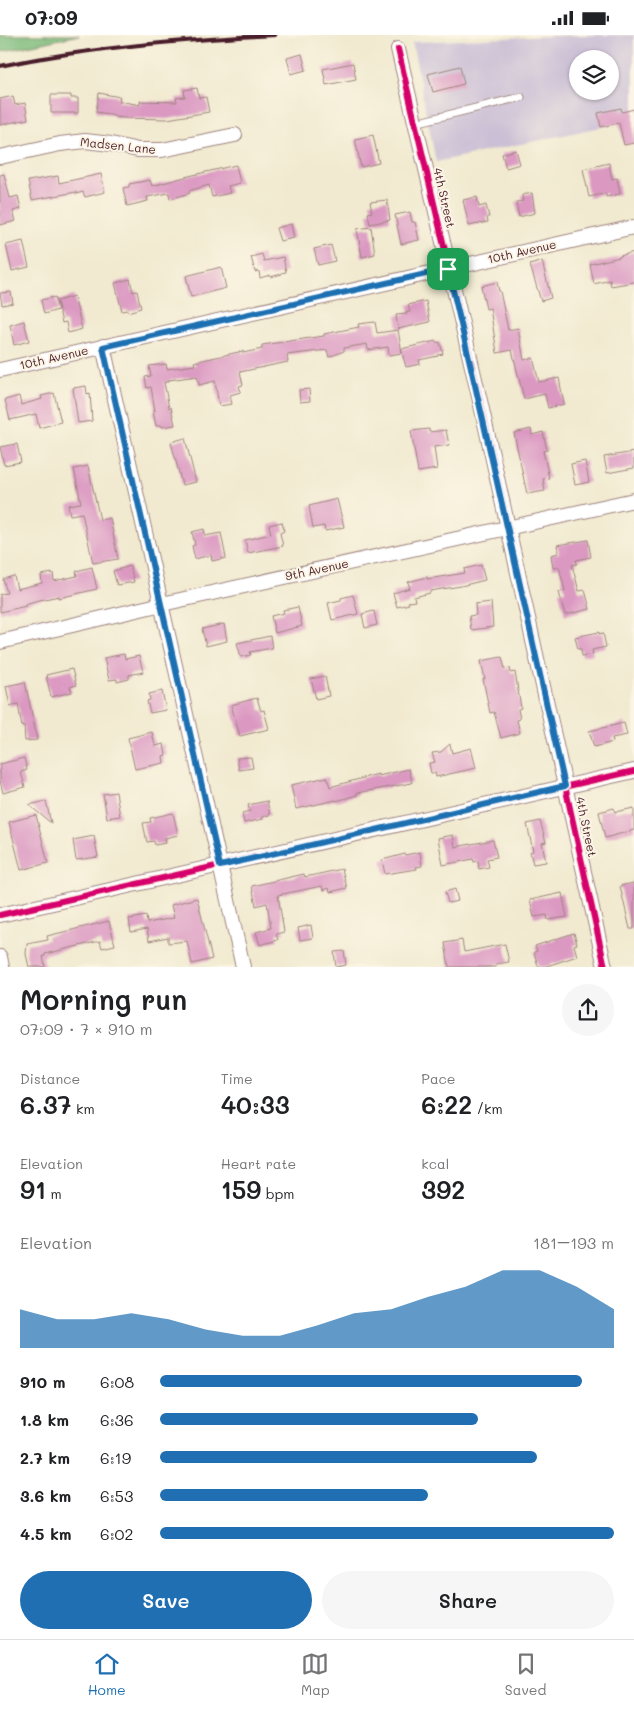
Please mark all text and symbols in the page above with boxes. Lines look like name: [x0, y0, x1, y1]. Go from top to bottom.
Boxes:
text: 07:09: [25, 5, 77, 30]
map controls: [569, 50, 619, 100]
button: layers: [569, 50, 619, 100]
street label: Madsen Lane: [79, 133, 157, 157]
street label: 4th Street: [430, 166, 460, 229]
street label: 10th Avenue: [486, 235, 558, 267]
pin: [427, 248, 469, 290]
icon: arrive: [434, 255, 462, 283]
street label: 10th Avenue: [18, 341, 90, 373]
street label: 9th Avenue: [284, 554, 350, 584]
street label: 4th Street: [573, 795, 601, 858]
text: Morning run: [20, 981, 187, 1017]
button: share: [562, 984, 614, 1036]
text: 07:09 · 7 × 910 m: [20, 1018, 152, 1039]
text: Distance: [20, 1069, 80, 1088]
text: Time: [221, 1069, 253, 1088]
text: Pace: [421, 1069, 456, 1088]
text: 6.37: [20, 1088, 72, 1120]
text: 40:33: [221, 1088, 290, 1120]
text: 6:22: [421, 1088, 472, 1120]
text: km: [72, 1099, 95, 1118]
text: /km: [472, 1099, 503, 1118]
text: Elevation: [20, 1154, 83, 1173]
text: Heart rate: [221, 1154, 296, 1173]
text: kcal: [421, 1154, 449, 1173]
text: 91: [20, 1173, 46, 1205]
text: 159: [221, 1173, 261, 1205]
text: 392: [421, 1173, 465, 1205]
text: m: [46, 1184, 62, 1203]
text: bpm: [261, 1184, 295, 1203]
text: Elevation: [20, 1232, 92, 1253]
text: 181–193 m: [533, 1232, 614, 1253]
text: 910 m: [20, 1371, 65, 1392]
text: 6:08: [100, 1371, 134, 1392]
text: 1.8 km: [20, 1409, 69, 1430]
text: 6:36: [100, 1409, 134, 1430]
text: 2.7 km: [20, 1447, 70, 1468]
text: 6:19: [100, 1447, 131, 1468]
text: 3.6 km: [20, 1485, 71, 1506]
text: 6:53: [100, 1485, 133, 1506]
text: 4.5 km: [20, 1523, 72, 1544]
text: 6:02: [100, 1523, 133, 1544]
button: Save: [20, 1571, 312, 1629]
button: Share: [322, 1571, 614, 1629]
tab: Home: [88, 1650, 126, 1699]
tab: Map: [301, 1650, 330, 1699]
tab: Saved: [505, 1650, 546, 1699]

